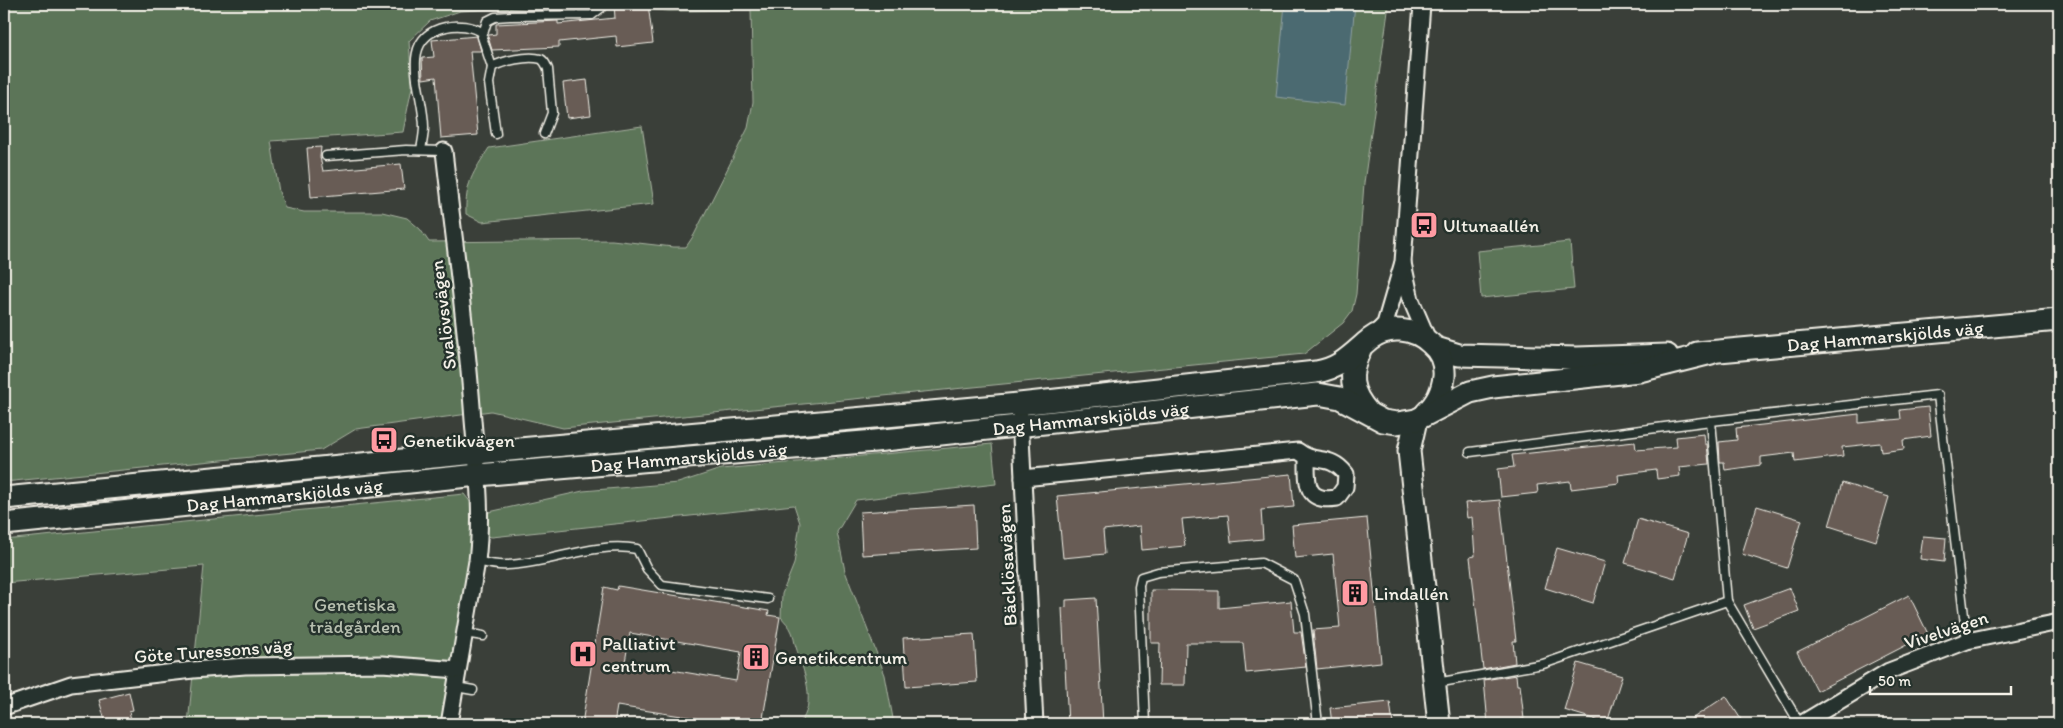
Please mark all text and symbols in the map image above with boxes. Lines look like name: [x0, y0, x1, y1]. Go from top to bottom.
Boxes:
bus stop icon: Ultunaallén: [1409, 210, 1439, 240]
place label: Ultunaallén: [1443, 214, 1539, 237]
street label: Svalövsvägen: [425, 259, 461, 371]
street label: Dag Hammarskjölds väg: [1786, 315, 1985, 356]
street label: Dag Hammarskjölds väg: [991, 396, 1190, 440]
bus stop icon: Genetikvägen: [369, 425, 399, 455]
place label: Genetikvägen: [403, 429, 515, 452]
street label: Dag Hammarskjölds väg: [589, 437, 788, 477]
street label: Dag Hammarskjölds väg: [185, 473, 384, 517]
street label: Bäcklösavägen: [992, 503, 1022, 627]
building icon: Lindallén: [1340, 578, 1370, 608]
place label: Lindallén: [1374, 582, 1449, 605]
park label: Genetiska trädgården: [309, 593, 401, 638]
street label: Vivelvägen: [1901, 606, 1991, 654]
place label: Palliativt centrum: [602, 632, 676, 677]
street label: Göte Turessons väg: [133, 634, 293, 668]
hospital icon: Palliativt centrum: [568, 639, 598, 669]
building icon: Genetikcentrum: [741, 642, 771, 672]
place label: Genetikcentrum: [775, 646, 908, 669]
scale bar: [1870, 663, 2012, 695]
text: 50 m: [1878, 672, 1911, 690]

